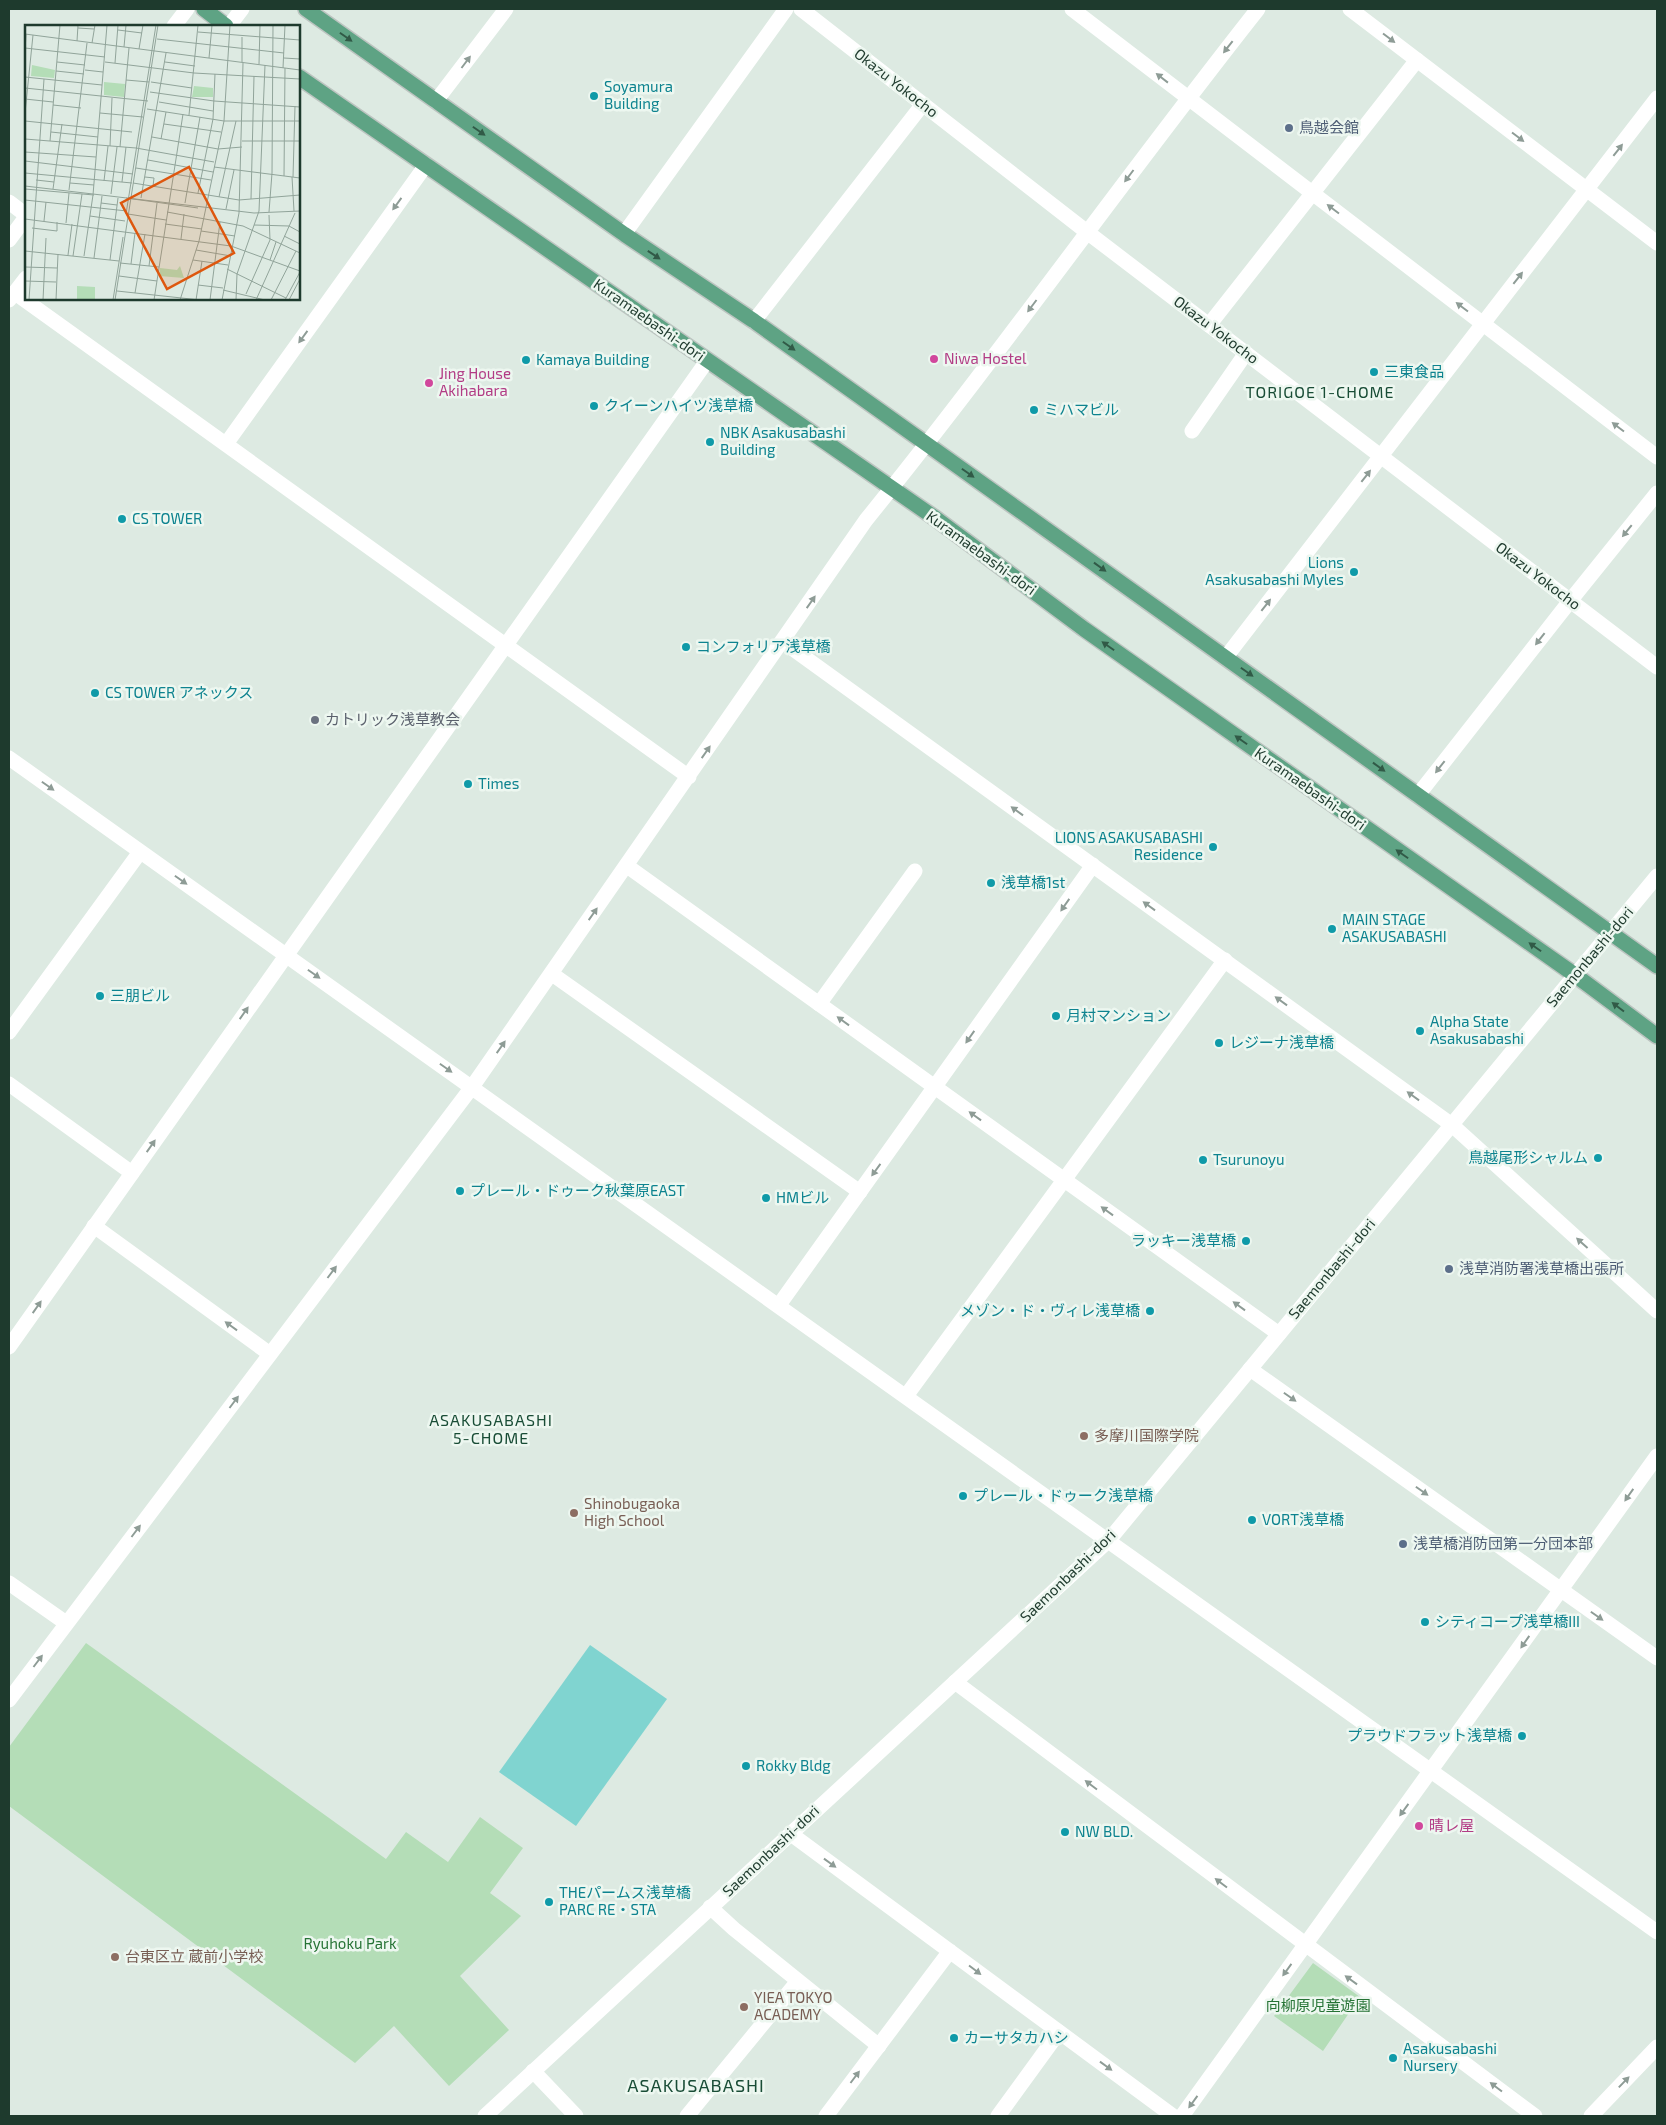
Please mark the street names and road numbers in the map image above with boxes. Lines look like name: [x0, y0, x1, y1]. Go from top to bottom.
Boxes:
street label: Okazu Yokocho: [851, 44, 942, 121]
street label: Kuramaebashi-dori: [591, 274, 709, 364]
street label: Okazu Yokocho: [1171, 291, 1263, 367]
street label: Kuramaebashi-dori: [923, 506, 1040, 598]
street label: Okazu Yokocho: [1493, 537, 1585, 613]
street label: Kuramaebashi-dori: [1252, 743, 1370, 833]
street label: Saemonbashi-dori: [1542, 902, 1636, 1010]
street label: Saemonbashi-dori: [1284, 1214, 1378, 1322]
street label: Saemonbashi-dori: [1016, 1525, 1119, 1625]
street label: Saemonbashi-dori: [718, 1801, 822, 1900]

